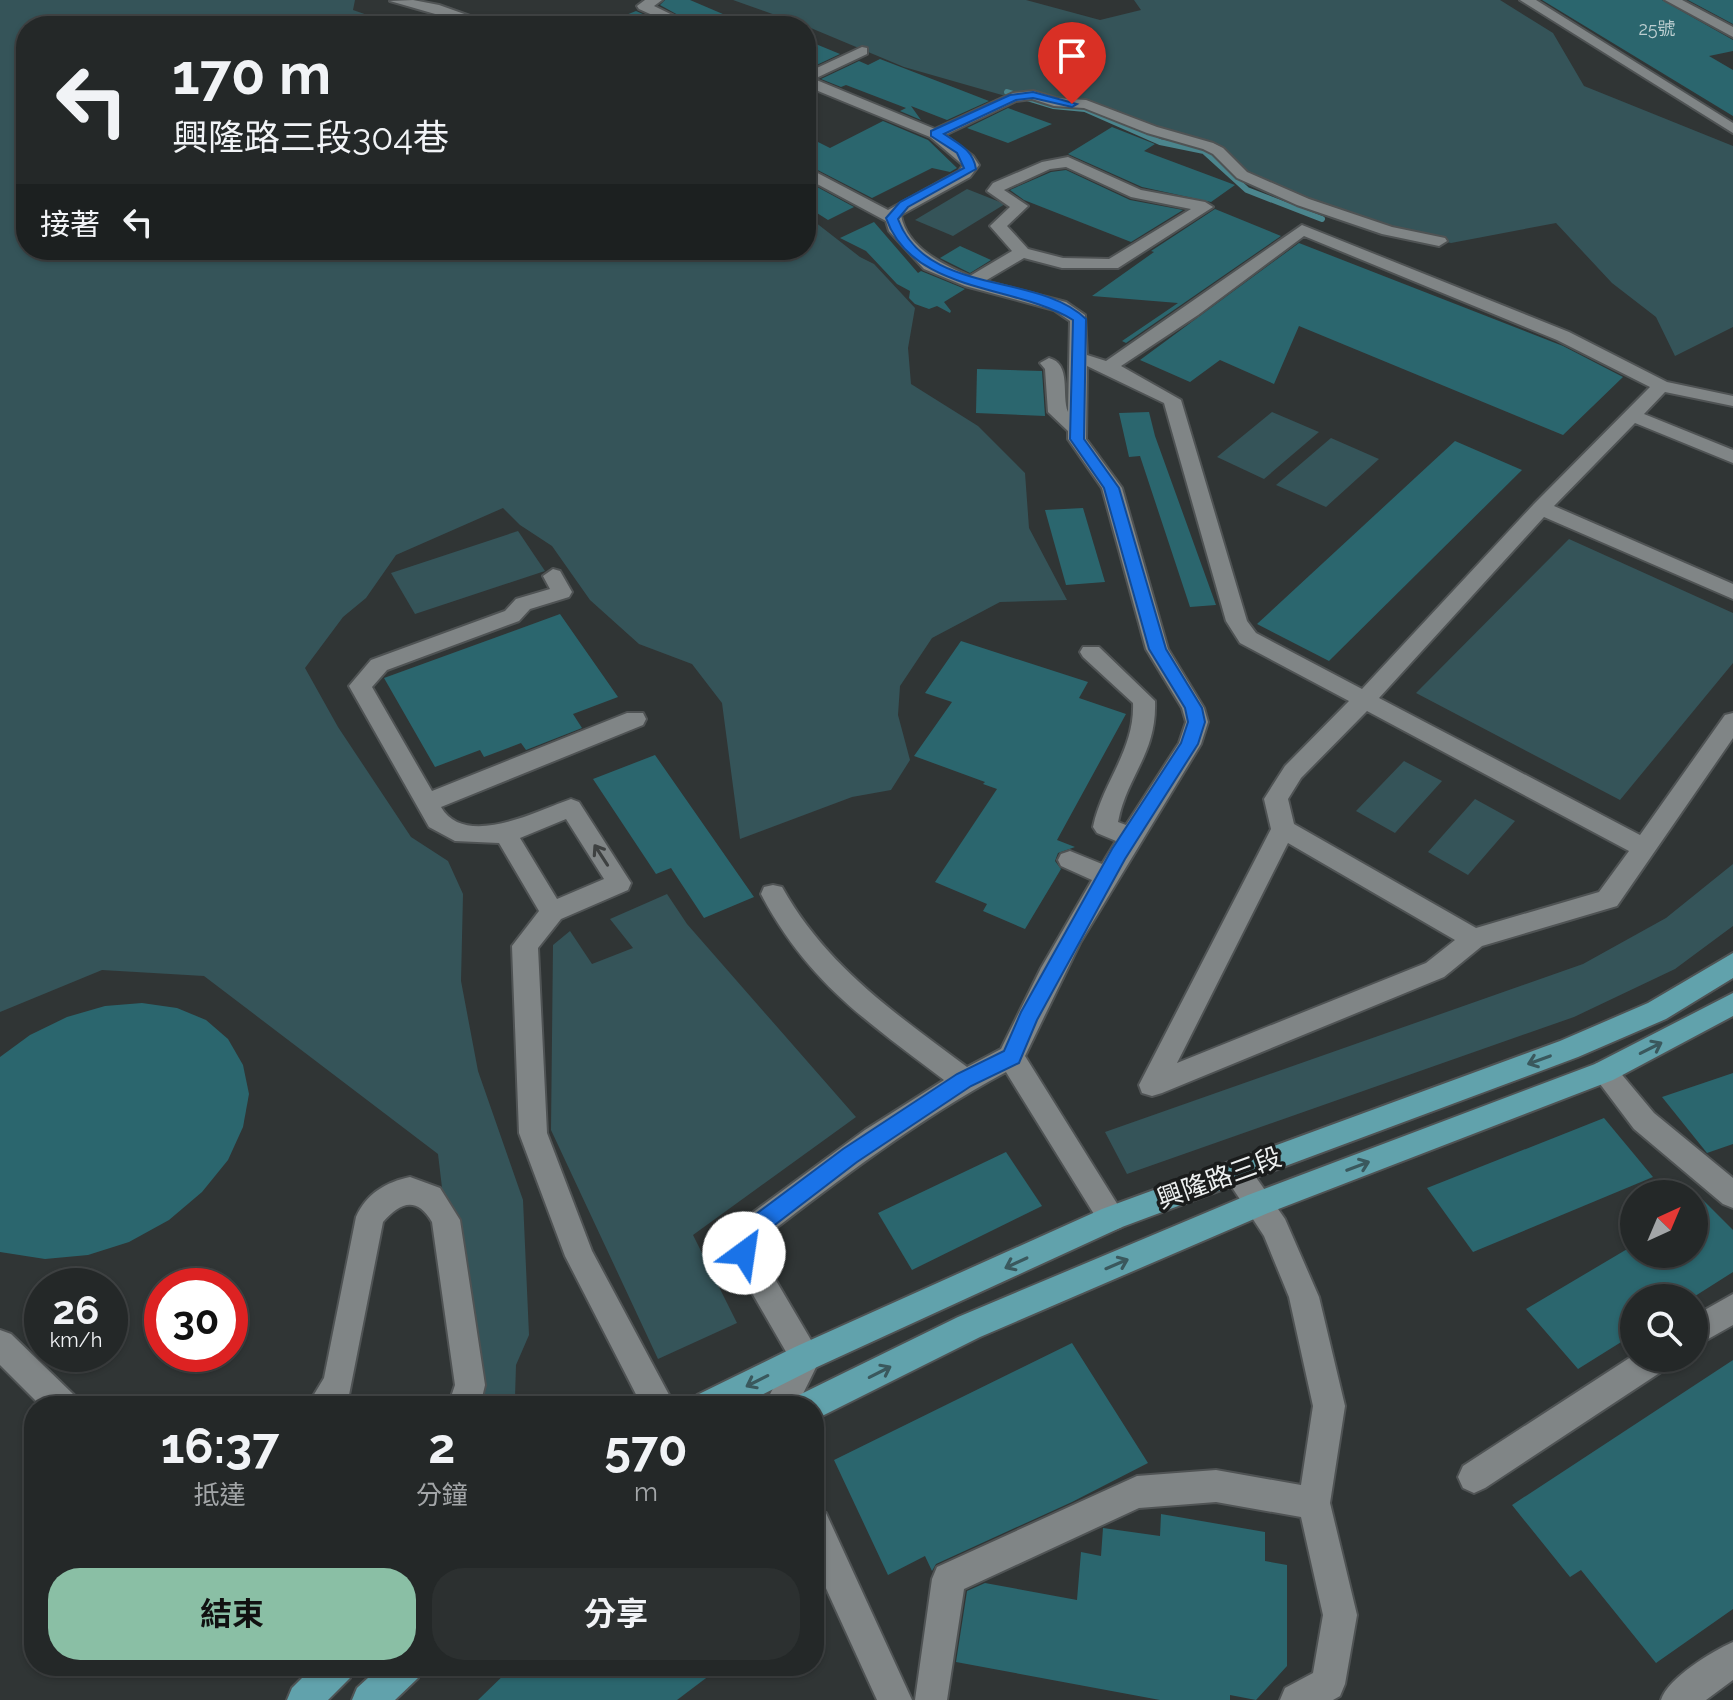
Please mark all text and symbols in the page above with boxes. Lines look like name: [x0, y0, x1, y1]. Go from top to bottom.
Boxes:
house number: 25號: [1638, 18, 1676, 39]
pin: [1038, 22, 1106, 104]
icon: arrive: [1050, 34, 1094, 78]
text: 170 m: [172, 41, 331, 107]
icon: left: [40, 48, 144, 152]
text: 興隆路三段304巷: [172, 116, 449, 158]
icon: left: [116, 200, 160, 244]
text: 接著: [40, 207, 100, 242]
one-way arrow: [593, 844, 609, 867]
one-way arrow: [1638, 1040, 1662, 1056]
one-way arrow: [1527, 1054, 1552, 1068]
street label: 興隆路三段: [1153, 1142, 1285, 1214]
one-way arrow: [1345, 1158, 1369, 1172]
north arrow: [1620, 1180, 1708, 1268]
map controls: [1620, 1180, 1708, 1372]
position arrow: [702, 1211, 786, 1295]
one-way arrow: [1004, 1256, 1028, 1271]
one-way arrow: [1104, 1256, 1129, 1271]
speed limit sign: 30: [144, 1268, 248, 1372]
button: search: [1620, 1284, 1708, 1372]
text: 26: [53, 1286, 99, 1333]
text: km/h: [50, 1328, 102, 1352]
one-way arrow: [868, 1363, 892, 1379]
one-way arrow: [746, 1374, 770, 1390]
text: 16:37: [161, 1418, 279, 1474]
text: 2: [428, 1418, 455, 1474]
text: 570: [604, 1421, 687, 1477]
text: m: [634, 1477, 658, 1507]
text: 抵達: [194, 1480, 246, 1510]
text: 分鐘: [416, 1480, 468, 1510]
button: 結束: [48, 1568, 416, 1660]
button: 分享: [432, 1568, 800, 1660]

